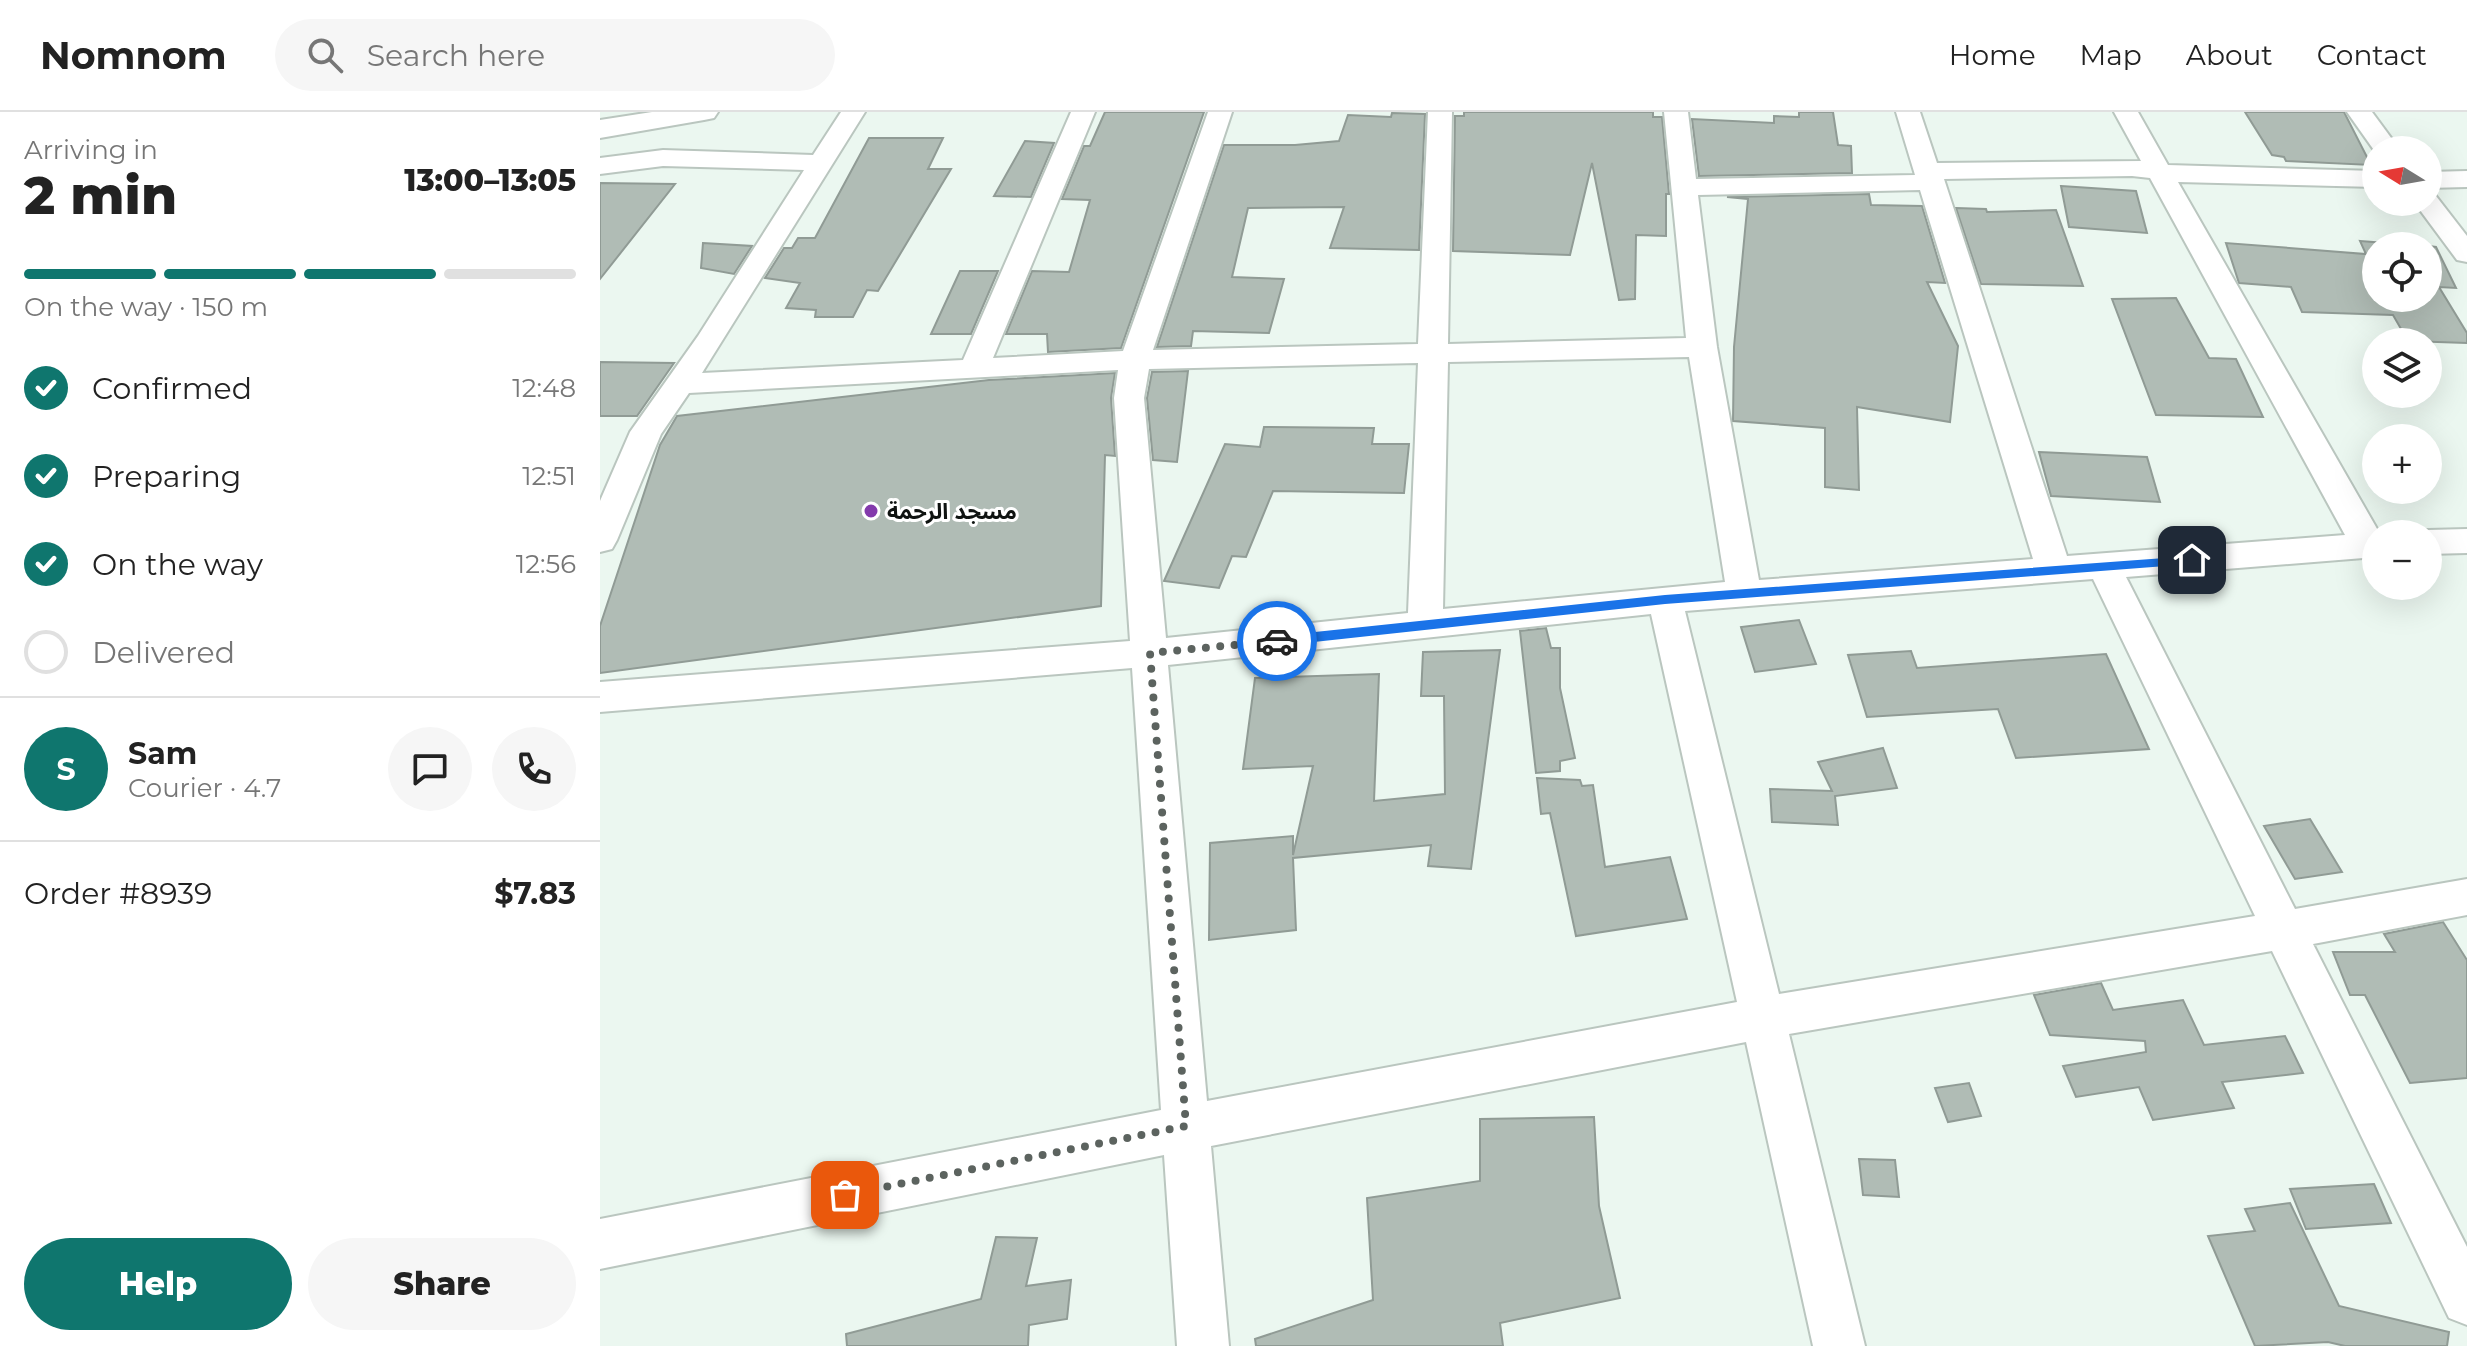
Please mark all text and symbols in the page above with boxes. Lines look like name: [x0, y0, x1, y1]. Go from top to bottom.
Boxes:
search box: [275, 19, 835, 91]
text: Nomnom: [40, 32, 227, 79]
icon: search: [303, 33, 347, 77]
text: Search here: [367, 37, 545, 74]
text: Home: [1949, 38, 2036, 72]
text: Map: [2080, 38, 2142, 72]
text: About: [2186, 38, 2273, 72]
text: Contact: [2317, 38, 2427, 72]
text: Arriving in: [24, 134, 158, 166]
north arrow: [2362, 136, 2442, 216]
map controls: [2362, 136, 2442, 600]
text: 13:00–13:05: [404, 162, 576, 199]
text: 2 min: [24, 164, 177, 227]
button: locate: [2362, 232, 2442, 312]
text: On the way · 150 m: [24, 291, 268, 323]
button: layers: [2362, 328, 2442, 408]
icon: check: [24, 366, 68, 410]
text: Confirmed: [92, 370, 252, 407]
text: 12:48: [512, 372, 576, 404]
button: +: [2362, 424, 2442, 504]
icon: check: [24, 454, 68, 498]
text: Preparing: [92, 458, 241, 495]
text: 12:51: [522, 460, 576, 492]
place label: مسجد الرحمة: [887, 498, 1017, 525]
marker: مسجد الرحمة: [862, 502, 880, 520]
button: −: [2362, 520, 2442, 600]
pin: [2158, 526, 2226, 594]
icon: home: [2170, 538, 2214, 582]
icon: check: [24, 542, 68, 586]
text: On the way: [92, 546, 263, 583]
text: 12:56: [516, 548, 576, 580]
courier: [1237, 601, 1317, 681]
icon: car: [1255, 619, 1299, 663]
text: Delivered: [92, 634, 235, 671]
button: chat: [388, 727, 472, 811]
button: phone: [492, 727, 576, 811]
text: Sam: [128, 735, 197, 772]
text: S: [56, 751, 76, 788]
text: Courier · 4.7: [128, 772, 281, 804]
text: Order #8939: [24, 875, 212, 912]
text: $7.83: [494, 875, 576, 912]
pin: [811, 1161, 879, 1229]
icon: bag: [823, 1173, 867, 1217]
button: Help: [24, 1238, 292, 1330]
button: Share: [308, 1238, 576, 1330]

